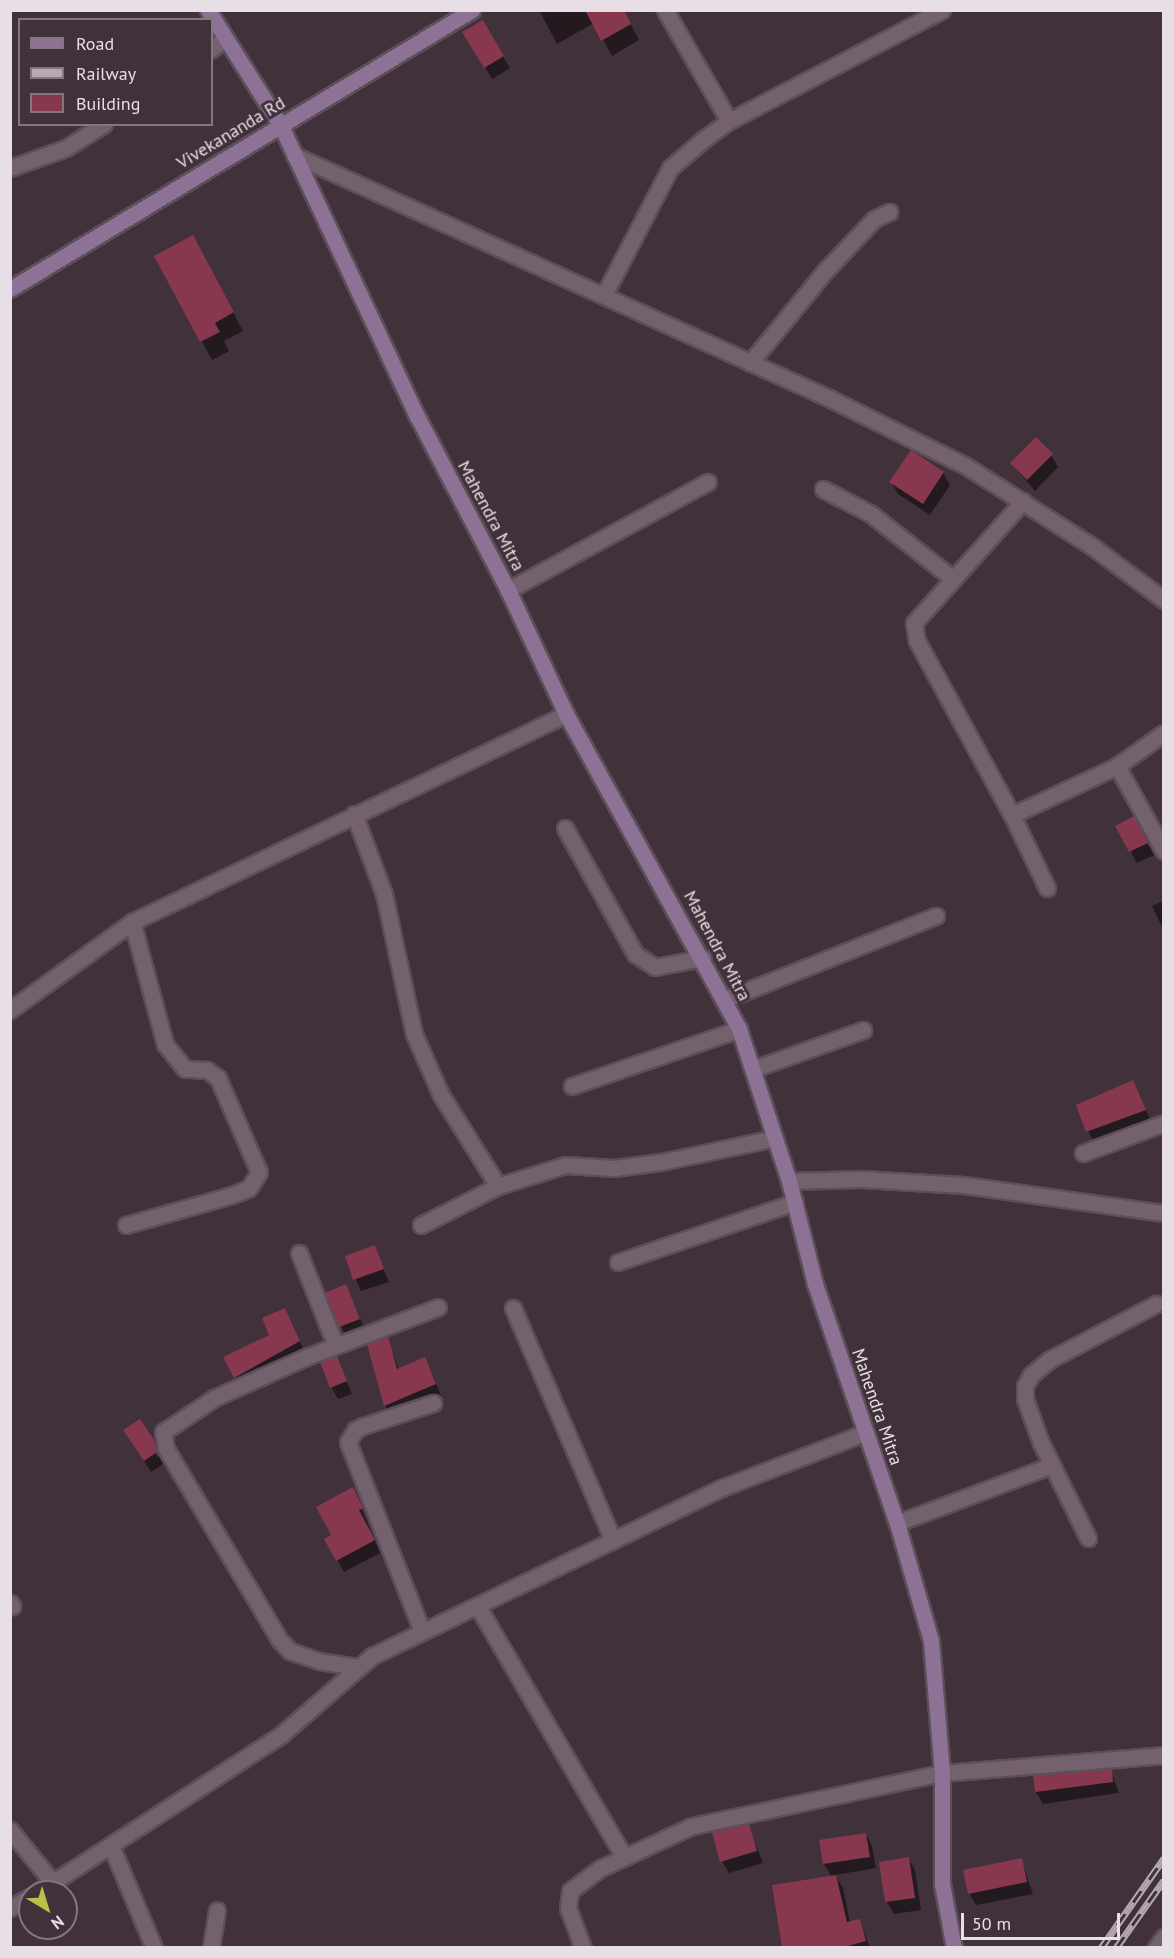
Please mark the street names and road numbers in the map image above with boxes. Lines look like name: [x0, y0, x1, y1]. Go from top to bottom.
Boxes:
street label: Vivekananda Rd: [173, 92, 289, 174]
street label: Mahendra Mitra: [453, 457, 529, 575]
street label: Mahendra Mitra: [679, 887, 755, 1005]
street label: Mahendra Mitra: [847, 1346, 907, 1468]

